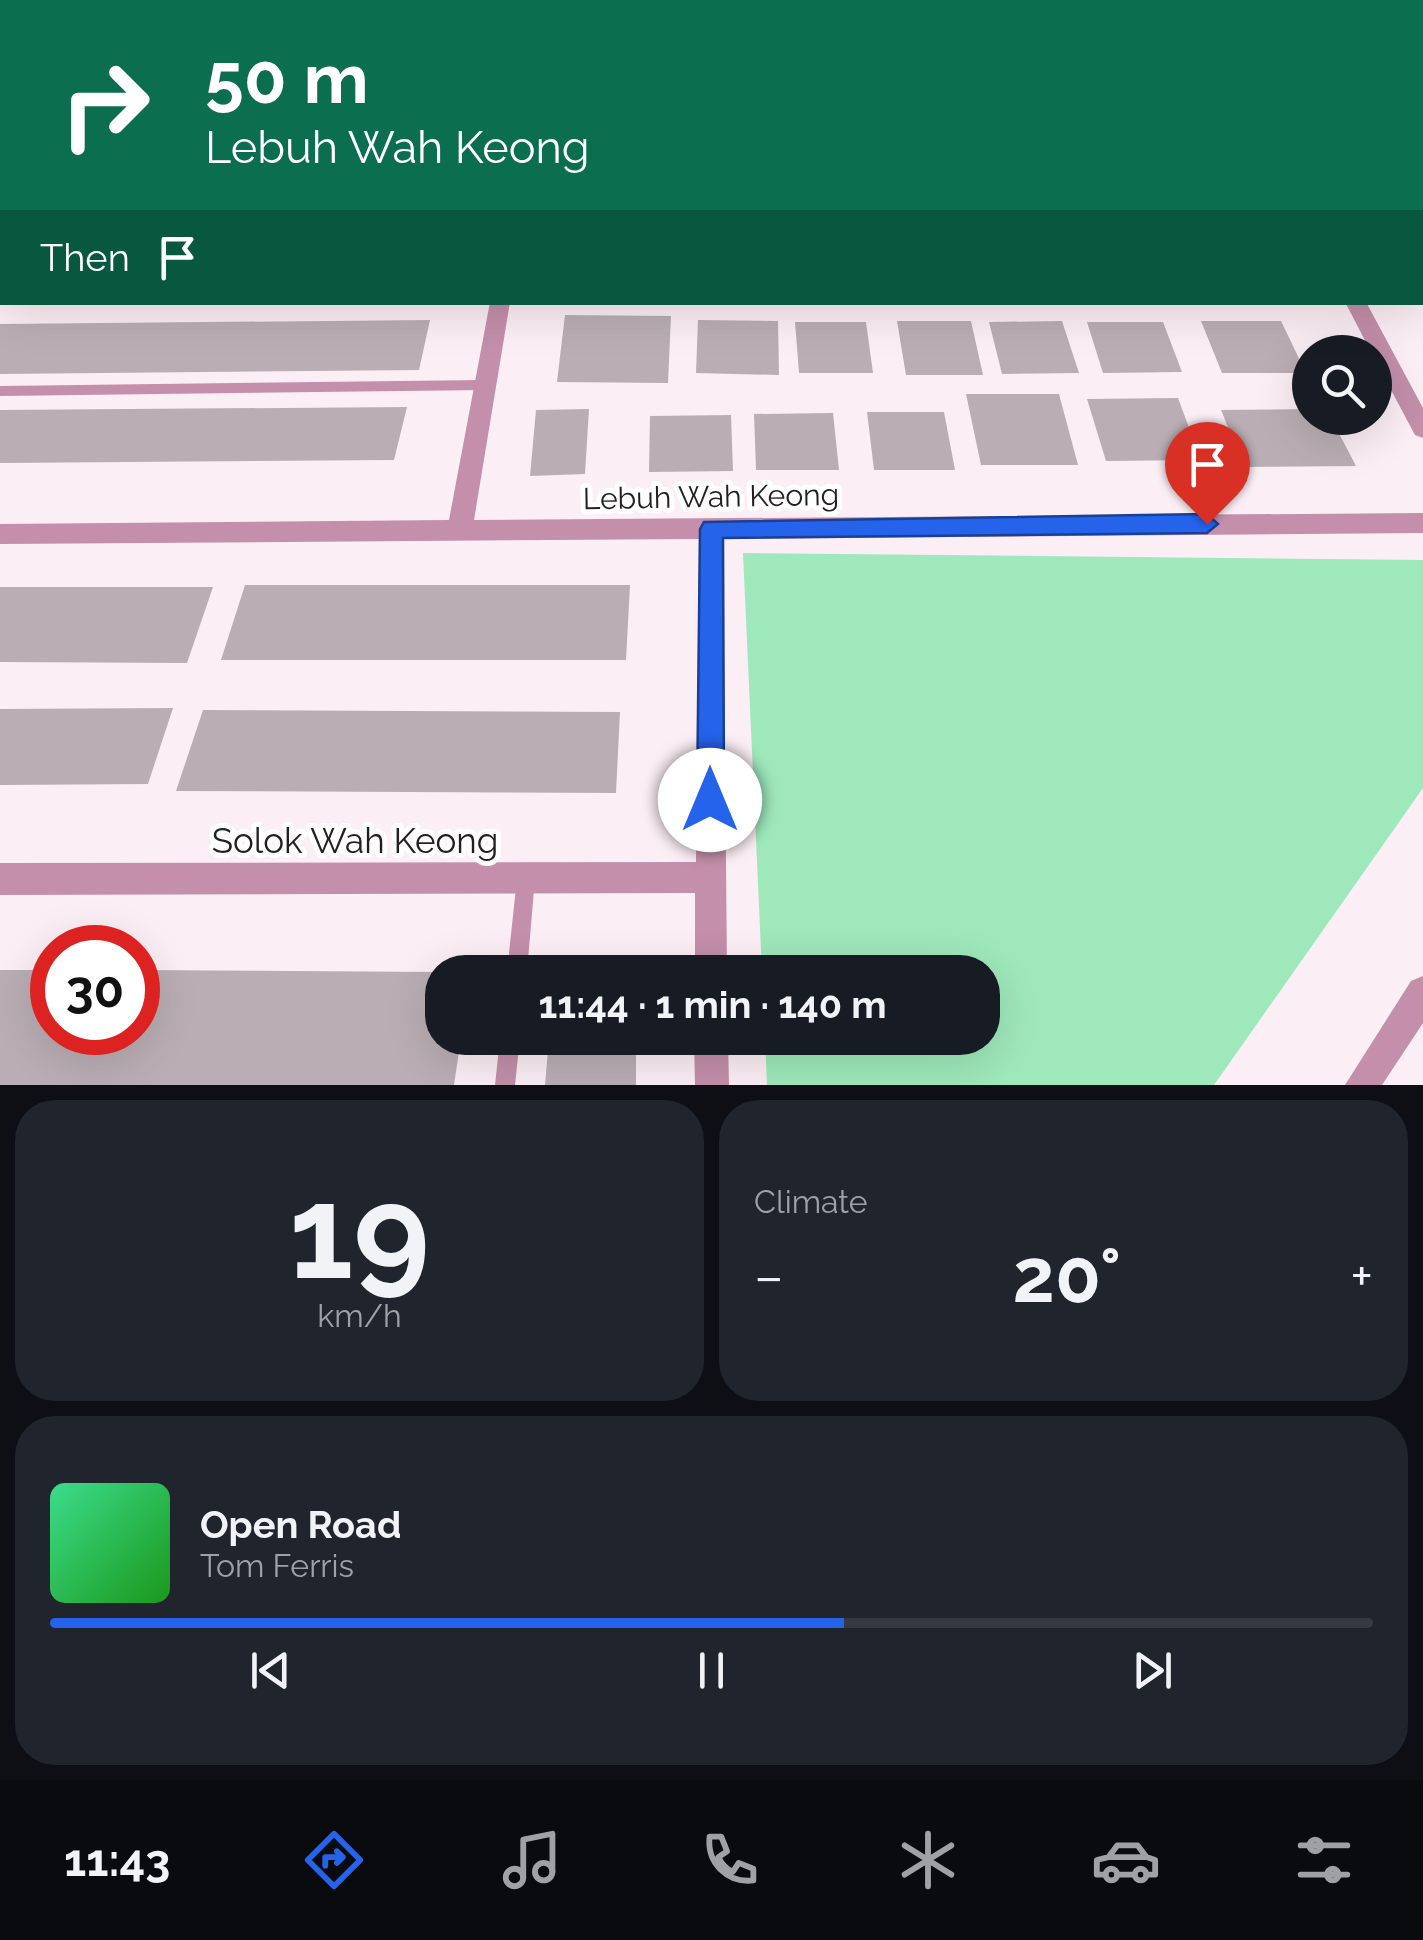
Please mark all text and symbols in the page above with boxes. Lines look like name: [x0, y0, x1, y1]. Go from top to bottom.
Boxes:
text: 50 m: [205, 37, 369, 119]
icon: right: [40, 40, 170, 170]
text: Lebuh Wah Keong: [205, 121, 590, 174]
icon: arrive: [150, 230, 205, 285]
text: Then: [40, 235, 130, 280]
map controls: [1292, 335, 1392, 435]
button: search: [1292, 335, 1392, 435]
pin: [1165, 422, 1250, 525]
icon: arrive: [1180, 437, 1235, 492]
street label: Lebuh Wah Keong: [583, 477, 839, 516]
position arrow: [658, 748, 762, 852]
street label: Solok Wah Keong: [212, 820, 498, 861]
speed limit sign: 30: [30, 925, 160, 1055]
text: 11:44 · 1 min · 140 m: [538, 982, 887, 1027]
text: 19: [289, 1156, 430, 1308]
text: Climate: [754, 1183, 868, 1220]
text: 20°: [1013, 1231, 1121, 1320]
text: −: [754, 1244, 784, 1309]
text: +: [1350, 1244, 1373, 1309]
text: km/h: [317, 1297, 402, 1334]
text: Open Road: [200, 1502, 401, 1547]
text: Tom Ferris: [200, 1547, 354, 1584]
icon: previous: [243, 1643, 298, 1698]
icon: pause: [684, 1643, 739, 1698]
icon: next: [1125, 1643, 1180, 1698]
icon: directions: [299, 1825, 369, 1895]
icon: music: [497, 1825, 567, 1895]
icon: phone: [695, 1825, 765, 1895]
icon: climate: [893, 1825, 963, 1895]
icon: car: [1091, 1825, 1161, 1895]
icon: filters: [1289, 1825, 1359, 1895]
text: 11:43: [64, 1834, 170, 1887]

